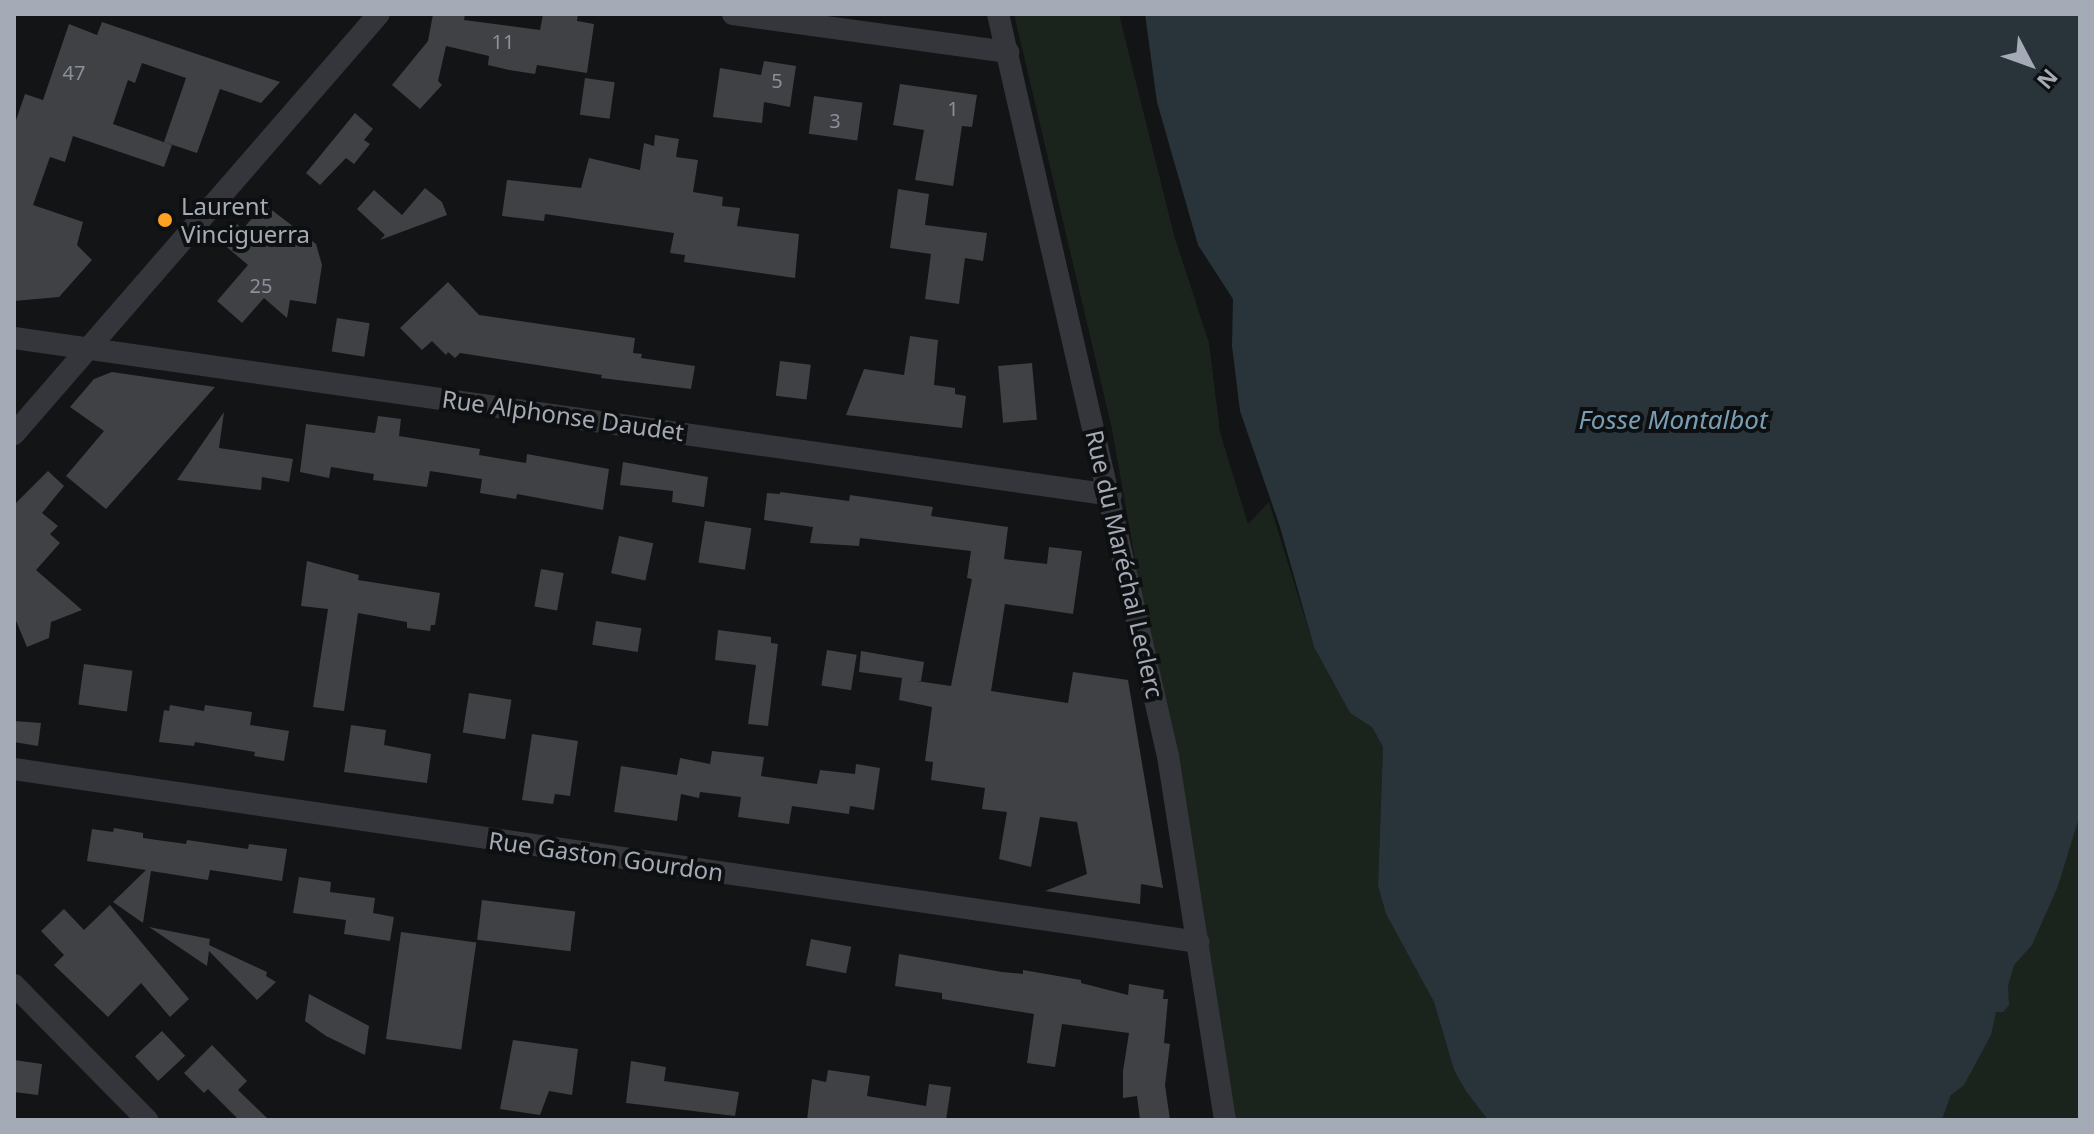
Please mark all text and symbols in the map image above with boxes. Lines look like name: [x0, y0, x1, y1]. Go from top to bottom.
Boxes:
north arrow: [1990, 24, 2070, 104]
house number: 11: [492, 29, 514, 53]
house number: 47: [63, 60, 85, 84]
text: N: [2031, 63, 2065, 96]
house number: 5: [771, 68, 783, 92]
house number: 1: [947, 96, 959, 120]
house number: 3: [829, 108, 841, 132]
place label: Laurent Vinciguerra: [181, 192, 310, 248]
marker: Laurent Vinciguerra: [156, 211, 174, 229]
house number: 25: [250, 273, 272, 297]
street label: Rue Alphonse Daudet: [440, 384, 686, 446]
water label: Fosse Montalbot: [1578, 404, 1768, 436]
street label: Rue du Maréchal Leclerc: [1080, 427, 1170, 701]
street label: Rue Gaston Gourdon: [487, 825, 725, 887]

